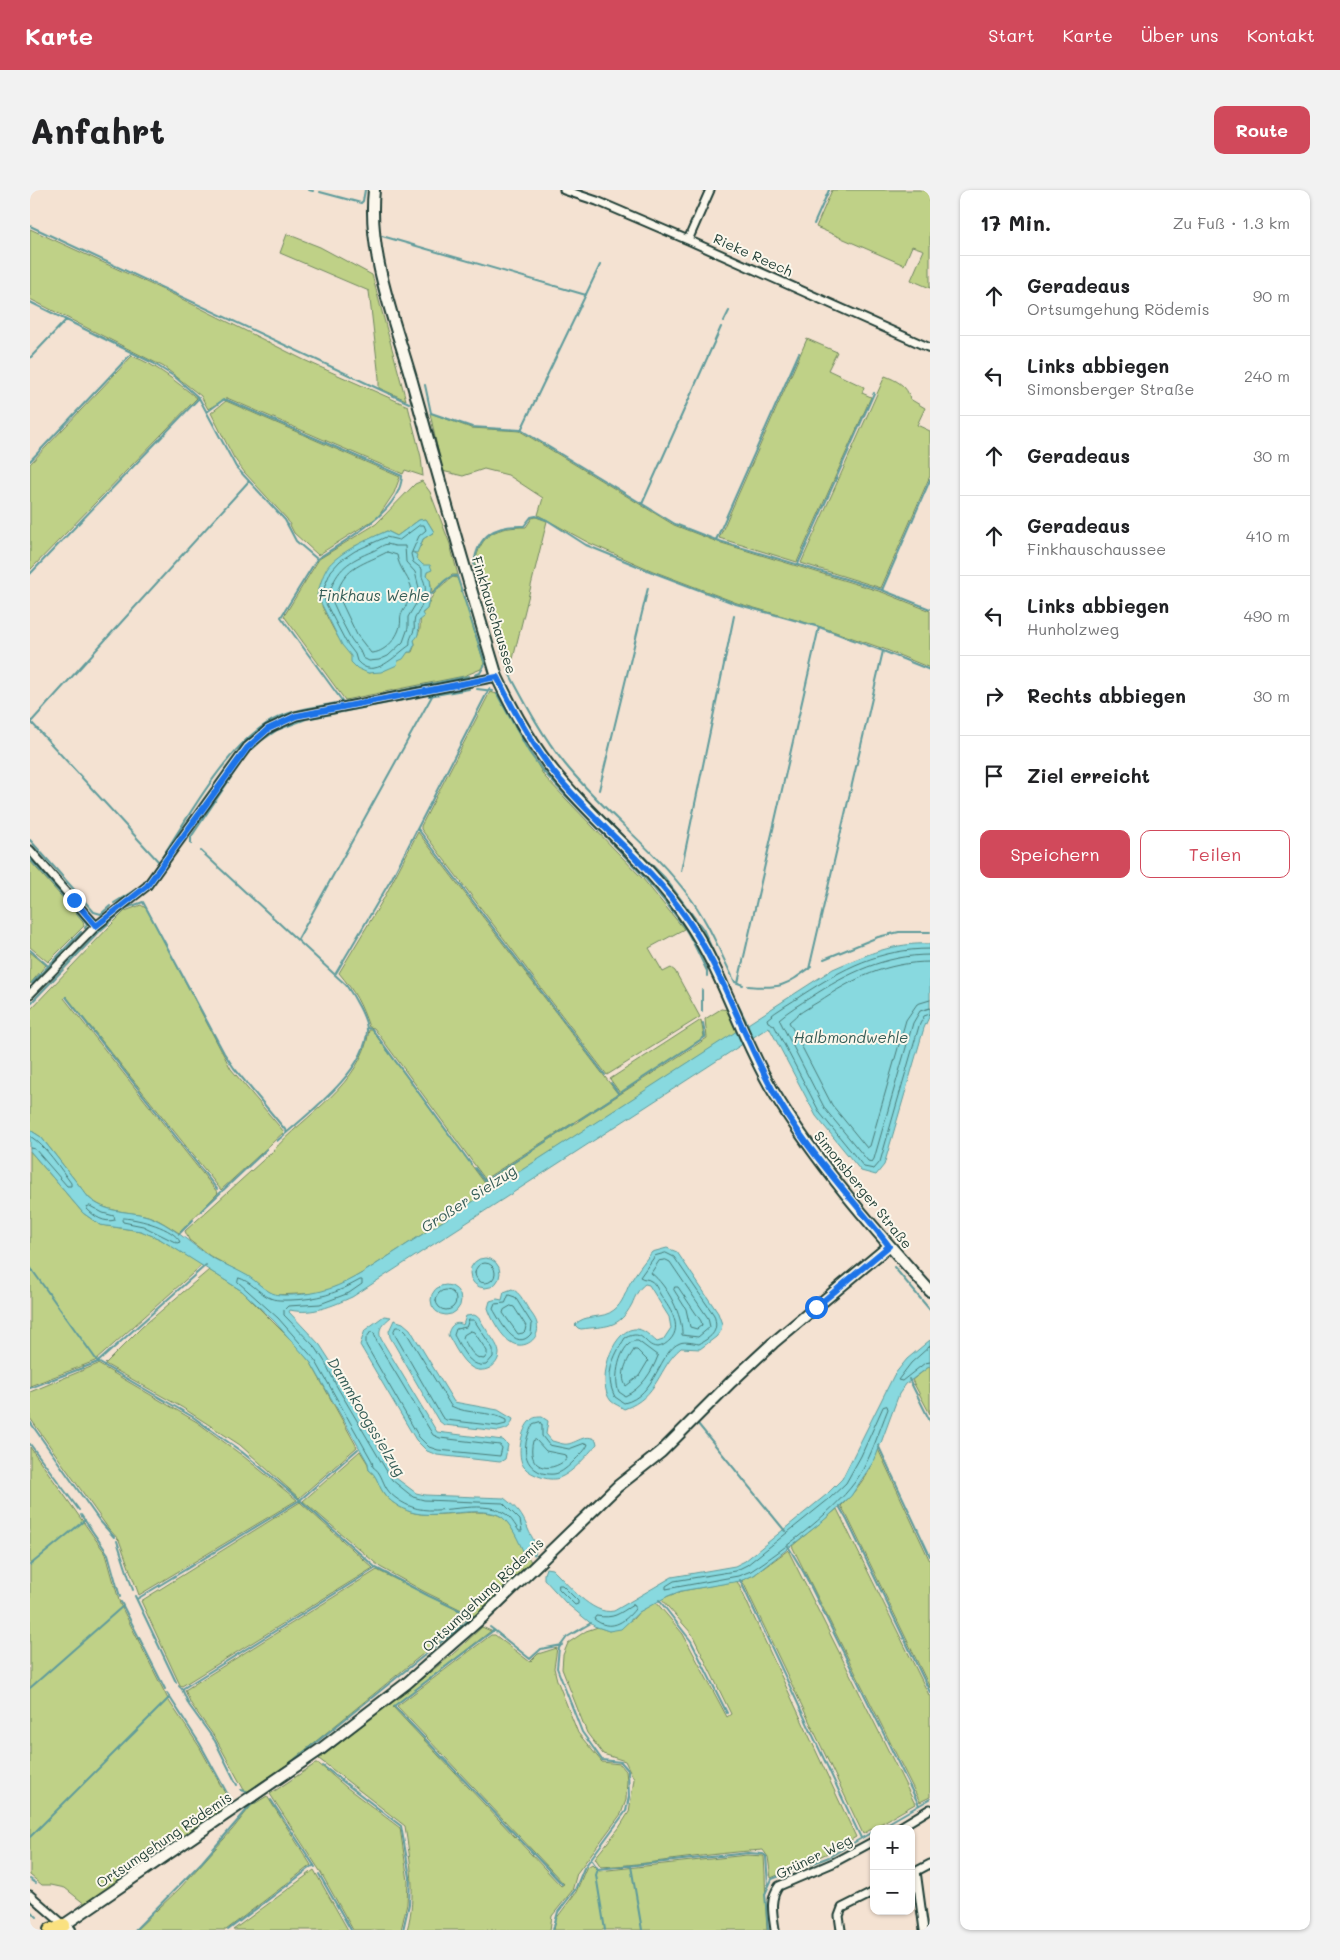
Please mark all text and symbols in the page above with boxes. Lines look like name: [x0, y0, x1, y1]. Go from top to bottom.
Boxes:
text: Karte: [25, 20, 93, 51]
text: Start: [988, 23, 1035, 47]
text: Karte: [1063, 23, 1113, 47]
text: Über uns: [1141, 23, 1219, 47]
text: Kontakt: [1247, 23, 1315, 47]
button: Route: [1214, 106, 1310, 154]
text: Anfahrt: [30, 107, 165, 153]
text: 17 Min.: [980, 209, 1051, 236]
text: Zu Fuß · 1.3 km: [1173, 212, 1290, 233]
street label: Rieke Reech: [711, 229, 796, 281]
text: Geradeaus: [1027, 273, 1130, 298]
icon: ahead: [980, 282, 1008, 310]
text: 90 m: [1253, 285, 1290, 306]
text: Ortsumgehung Rödemis: [1027, 298, 1209, 319]
text: Links abbiegen: [1027, 353, 1169, 378]
icon: left: [980, 362, 1008, 390]
text: 240 m: [1244, 365, 1290, 386]
text: Simonsberger Straße: [1027, 378, 1194, 399]
icon: ahead: [980, 442, 1008, 470]
text: Geradeaus: [1027, 443, 1130, 468]
text: 30 m: [1253, 445, 1290, 466]
text: Geradeaus: [1027, 513, 1130, 538]
icon: ahead: [980, 522, 1008, 550]
text: 410 m: [1246, 525, 1290, 546]
text: Finkhauschaussee: [1027, 538, 1166, 559]
street label: Finkhauschaussee: [468, 554, 521, 676]
water label: Finkhaus Wehle: [318, 585, 430, 605]
text: Links abbiegen: [1027, 593, 1169, 618]
icon: left: [980, 602, 1008, 630]
text: 490 m: [1243, 605, 1290, 626]
text: Hunholzweg: [1027, 618, 1119, 639]
icon: right: [980, 682, 1008, 710]
text: Rechts abbiegen: [1027, 683, 1186, 708]
text: 30 m: [1253, 685, 1290, 706]
icon: arrive: [980, 762, 1008, 790]
text: Ziel erreicht: [1027, 763, 1150, 788]
button: Speichern: [980, 830, 1130, 878]
button: Teilen: [1140, 830, 1290, 878]
route end: [63, 889, 86, 912]
water label: Halbmondwehle: [794, 1027, 908, 1047]
street label: Simonsberger Straße: [810, 1127, 917, 1253]
water label: Großer Sielzug: [417, 1160, 520, 1237]
route start: [805, 1296, 828, 1319]
water label: Dammkoogssielzug: [323, 1353, 410, 1480]
street label: Ortsumgehung Rödemis: [418, 1533, 548, 1656]
street label: Ortsumgehung Rödemis: [92, 1787, 235, 1892]
map controls: [870, 1825, 915, 1915]
button: +: [870, 1825, 915, 1870]
street label: Grüner Weg: [773, 1830, 855, 1883]
button: −: [870, 1870, 915, 1915]

